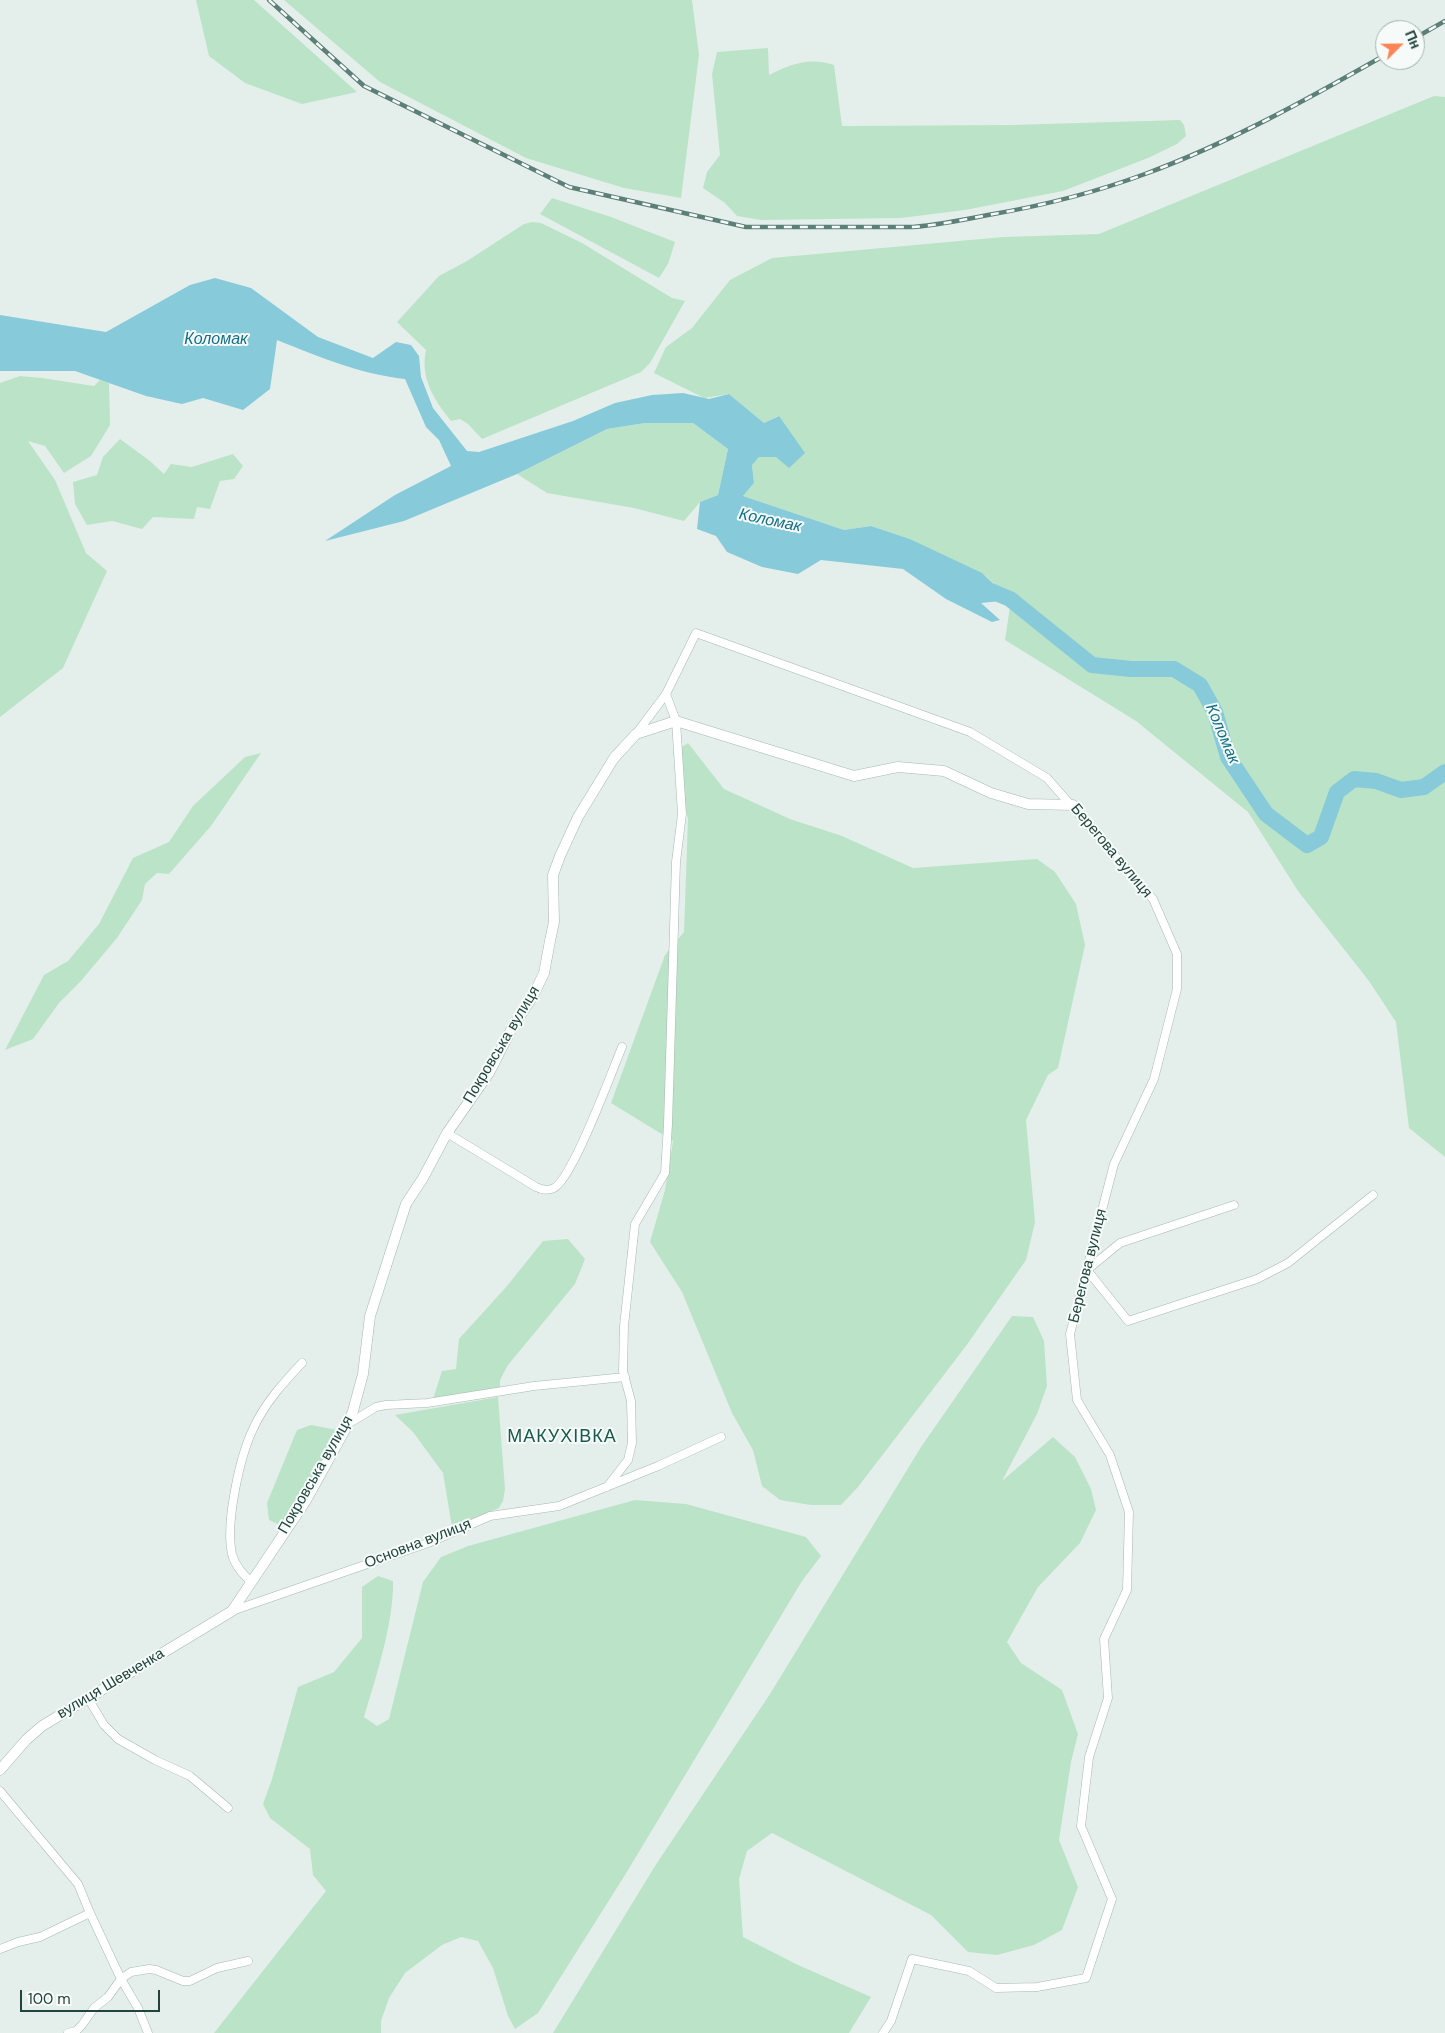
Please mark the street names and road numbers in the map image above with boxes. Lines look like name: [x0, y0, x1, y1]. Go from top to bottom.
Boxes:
street label: Берегова вулиця: [1066, 800, 1156, 902]
street label: Покровська вулиця: [460, 983, 544, 1107]
street label: Берегова вулиця: [1065, 1207, 1111, 1325]
street label: Покровська вулиця: [275, 1413, 357, 1537]
street label: Основна вулиця: [362, 1515, 474, 1573]
street label: вулиця Шевченка: [54, 1645, 168, 1723]

